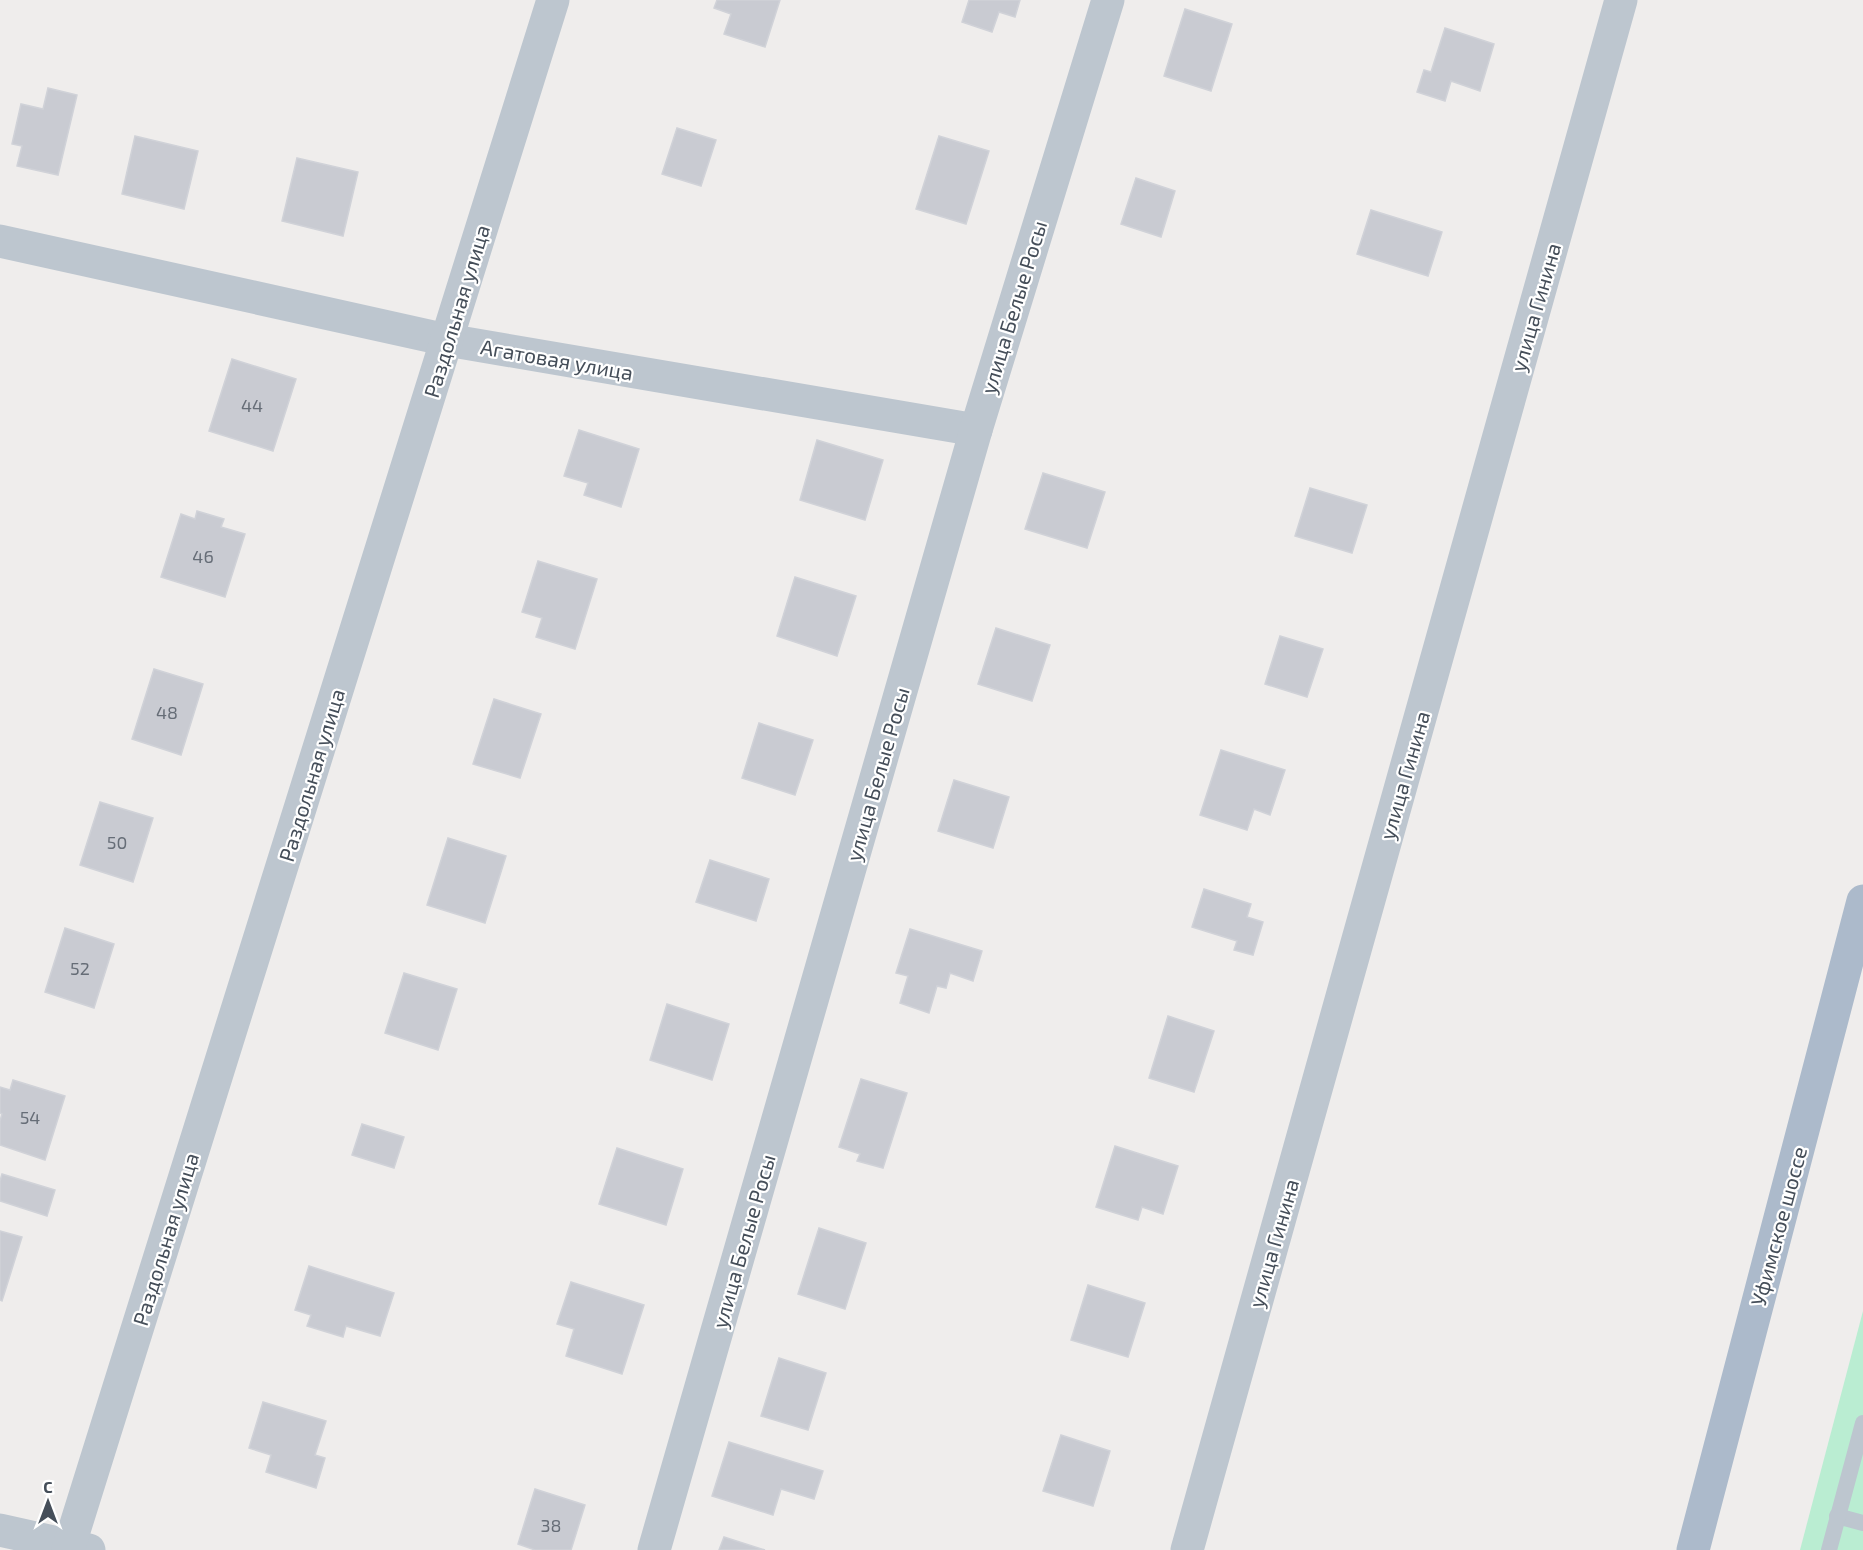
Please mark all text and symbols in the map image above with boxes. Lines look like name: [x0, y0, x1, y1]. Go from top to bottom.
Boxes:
street label: улица Белые Росы: [975, 217, 1052, 397]
street label: Раздольная улица: [418, 221, 495, 401]
street label: улица Гинина: [1505, 240, 1566, 375]
street label: Агатовая улица: [479, 333, 635, 386]
house number: 44: [241, 394, 263, 416]
house number: 46: [192, 545, 214, 567]
street label: улица Белые Росы: [840, 684, 915, 864]
street label: Раздольная улица: [273, 685, 350, 865]
house number: 48: [156, 701, 178, 723]
street label: улица Гинина: [1374, 708, 1435, 843]
house number: 50: [107, 831, 127, 853]
house number: 52: [70, 957, 90, 979]
house number: 54: [20, 1106, 40, 1128]
street label: Уфимское шоссе: [1745, 1144, 1811, 1308]
street label: Раздольная улица: [127, 1149, 204, 1329]
street label: улица Белые Росы: [706, 1151, 781, 1331]
street label: улица Гинина: [1243, 1176, 1304, 1311]
north arrow: [18, 1472, 78, 1532]
text: С: [43, 1477, 53, 1496]
house number: 38: [541, 1514, 561, 1536]

